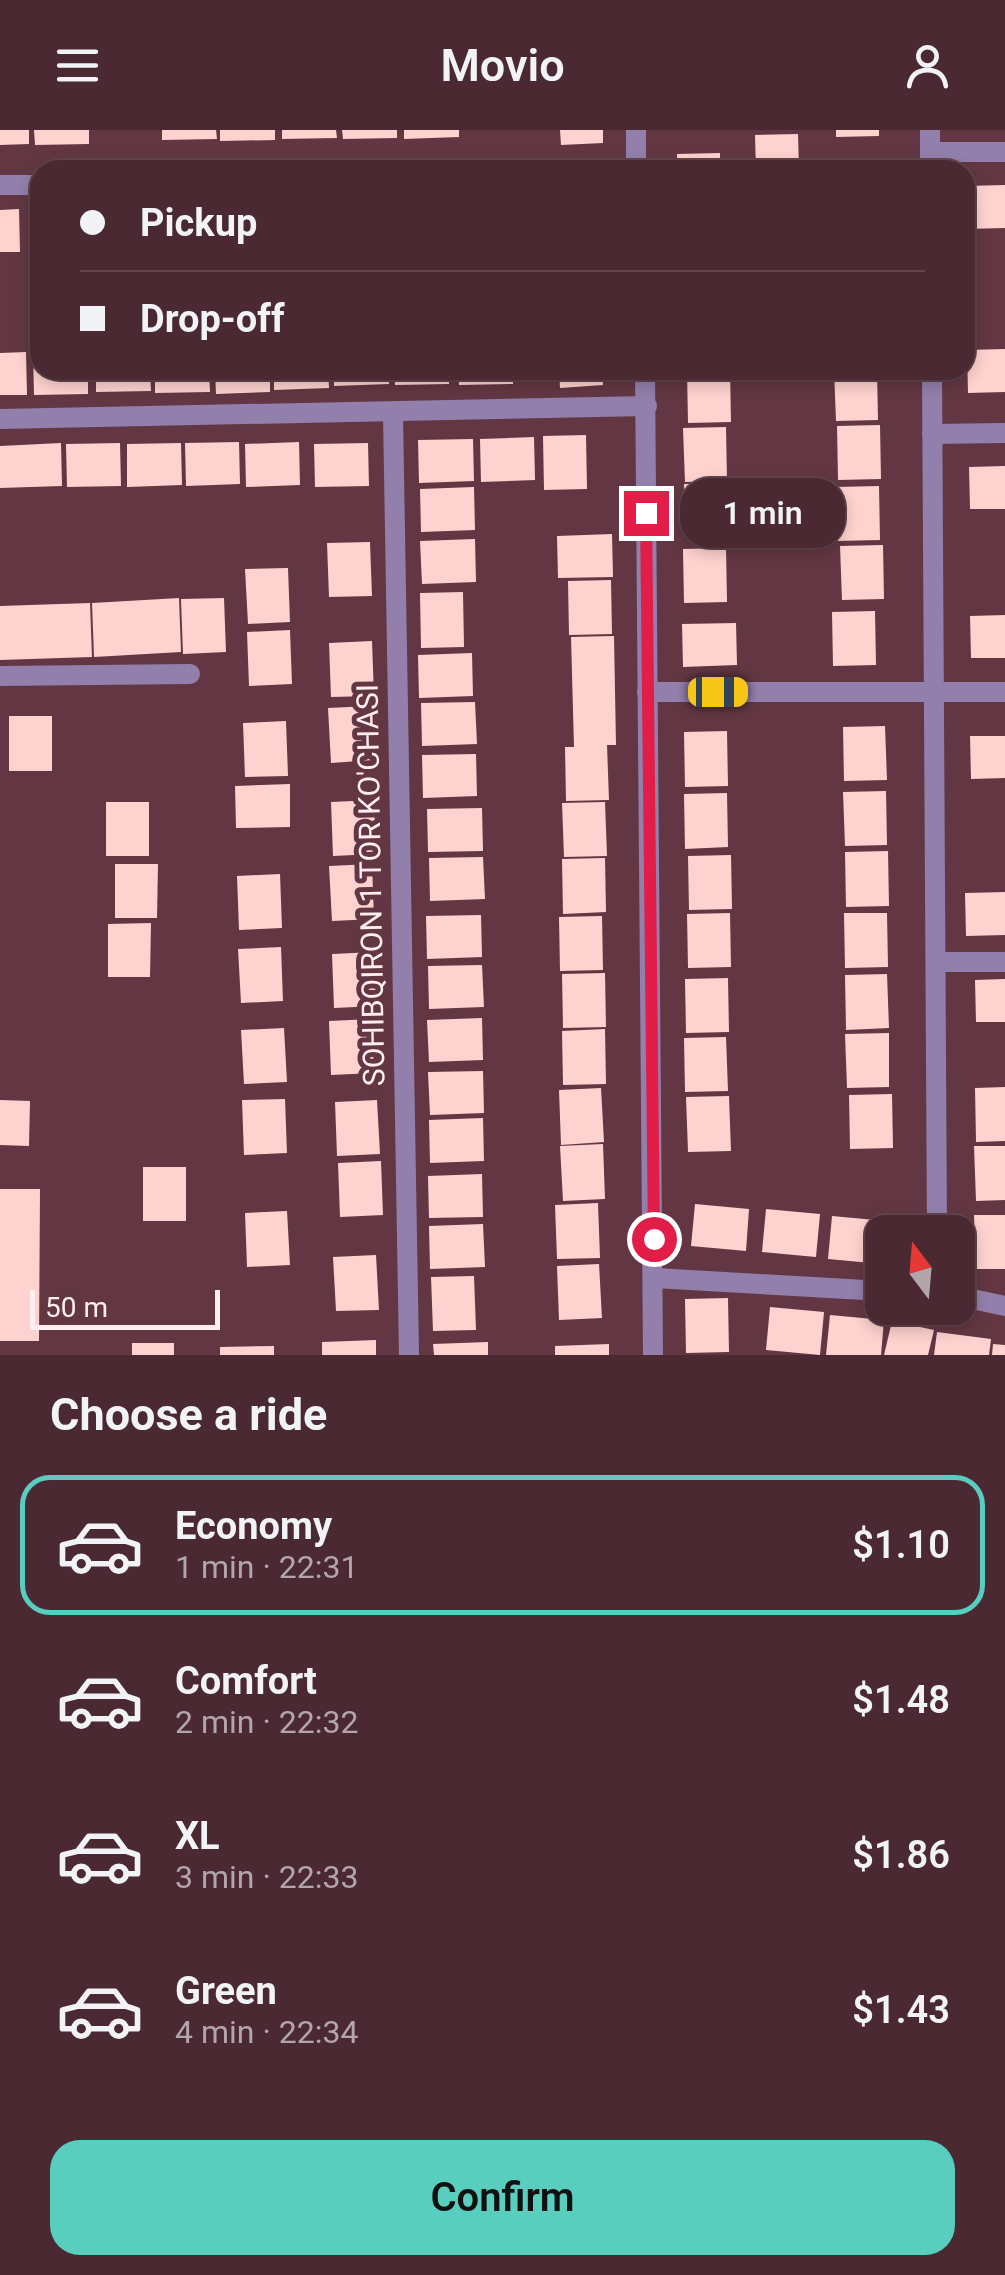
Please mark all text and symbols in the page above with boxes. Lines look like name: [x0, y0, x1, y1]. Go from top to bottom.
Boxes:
icon: menu: [50, 38, 105, 93]
icon: person: [900, 38, 955, 93]
text: Movio: [440, 39, 565, 92]
text: Pickup: [140, 201, 257, 245]
text: Drop-off: [140, 297, 285, 341]
callout: 1 min: [681, 478, 846, 548]
route end: [624, 491, 669, 536]
text: 1 min: [722, 494, 803, 532]
car: [688, 677, 748, 707]
street label: SOHIBQIRON 1 TOR KO'CHASI: [349, 684, 392, 1086]
north arrow: [865, 1215, 975, 1325]
map controls: [865, 1215, 975, 1325]
route start: [632, 1217, 677, 1262]
scale bar: [30, 1285, 220, 1330]
text: 50 m: [45, 1291, 108, 1324]
text: Choose a ride: [50, 1388, 327, 1441]
icon: car: [55, 1500, 145, 1590]
text: Economy: [175, 1504, 332, 1548]
text: $1.10: [852, 1523, 950, 1567]
text: 1 min · 22:31: [175, 1548, 358, 1586]
icon: car: [55, 1655, 145, 1745]
text: Comfort: [175, 1659, 317, 1703]
text: $1.48: [852, 1678, 950, 1722]
text: 2 min · 22:32: [175, 1703, 358, 1741]
icon: car: [55, 1810, 145, 1900]
text: XL: [175, 1814, 220, 1858]
text: $1.86: [852, 1833, 950, 1877]
text: 3 min · 22:33: [175, 1858, 358, 1896]
icon: car: [55, 1965, 145, 2055]
text: Green: [175, 1969, 277, 2013]
text: $1.43: [852, 1988, 950, 2032]
text: 4 min · 22:34: [175, 2013, 358, 2051]
button: Confirm: [50, 2140, 955, 2255]

